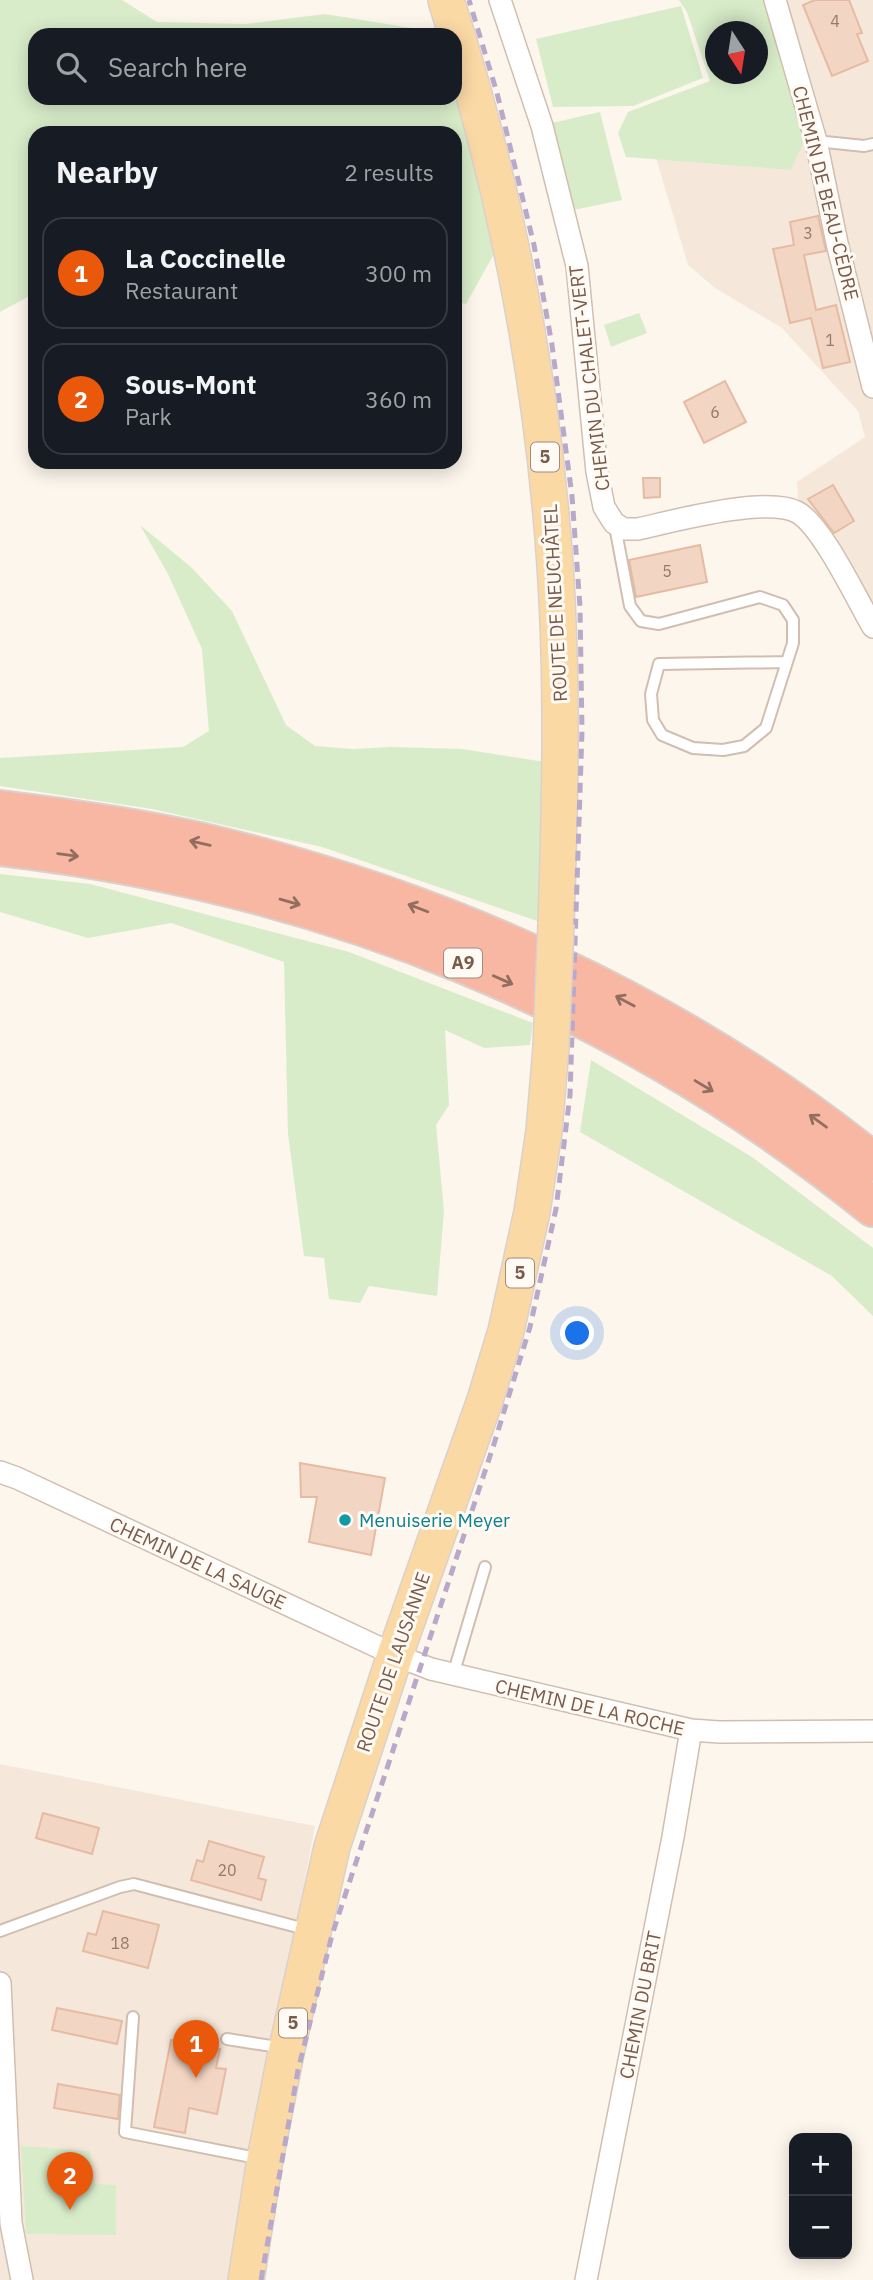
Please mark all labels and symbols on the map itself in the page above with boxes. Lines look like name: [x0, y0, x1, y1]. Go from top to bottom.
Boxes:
house number: 4: [830, 11, 840, 31]
north arrow: [705, 21, 768, 84]
street label: CHEMIN DE BEAU-CÈDRE: [788, 83, 864, 303]
house number: 3: [803, 223, 813, 243]
street label: CHEMIN DU CHALET-VERT: [563, 263, 615, 492]
house number: 1: [825, 330, 835, 350]
house number: 6: [710, 402, 720, 422]
road number: 5: [531, 443, 559, 472]
street label: ROUTE DE NEUCHÂTEL: [538, 503, 572, 703]
house number: 5: [662, 561, 672, 581]
one-way arrow: [189, 836, 212, 849]
one-way arrow: [56, 848, 79, 861]
one-way arrow: [279, 897, 301, 910]
one-way arrow: [408, 900, 430, 913]
road number: A9: [444, 948, 482, 978]
one-way arrow: [492, 974, 514, 987]
one-way arrow: [615, 994, 636, 1007]
one-way arrow: [694, 1080, 714, 1094]
one-way arrow: [809, 1114, 828, 1129]
road number: 5: [506, 1258, 534, 1288]
your location: [560, 1316, 594, 1350]
place label: Menuiserie Meyer: [359, 1508, 510, 1532]
street label: CHEMIN DE LA SAUGE: [106, 1512, 290, 1614]
marker: Menuiserie Meyer: [337, 1512, 353, 1528]
street label: ROUTE DE LAUSANNE: [351, 1569, 435, 1755]
street label: CHEMIN DE LA ROCHE: [493, 1674, 687, 1740]
house number: 20: [217, 1860, 237, 1880]
street label: CHEMIN DU BRIT: [614, 1929, 666, 2081]
house number: 18: [110, 1933, 130, 1953]
road number: 5: [279, 2008, 307, 2038]
pin: 1: [173, 2020, 219, 2078]
pin: 2: [47, 2152, 93, 2210]

